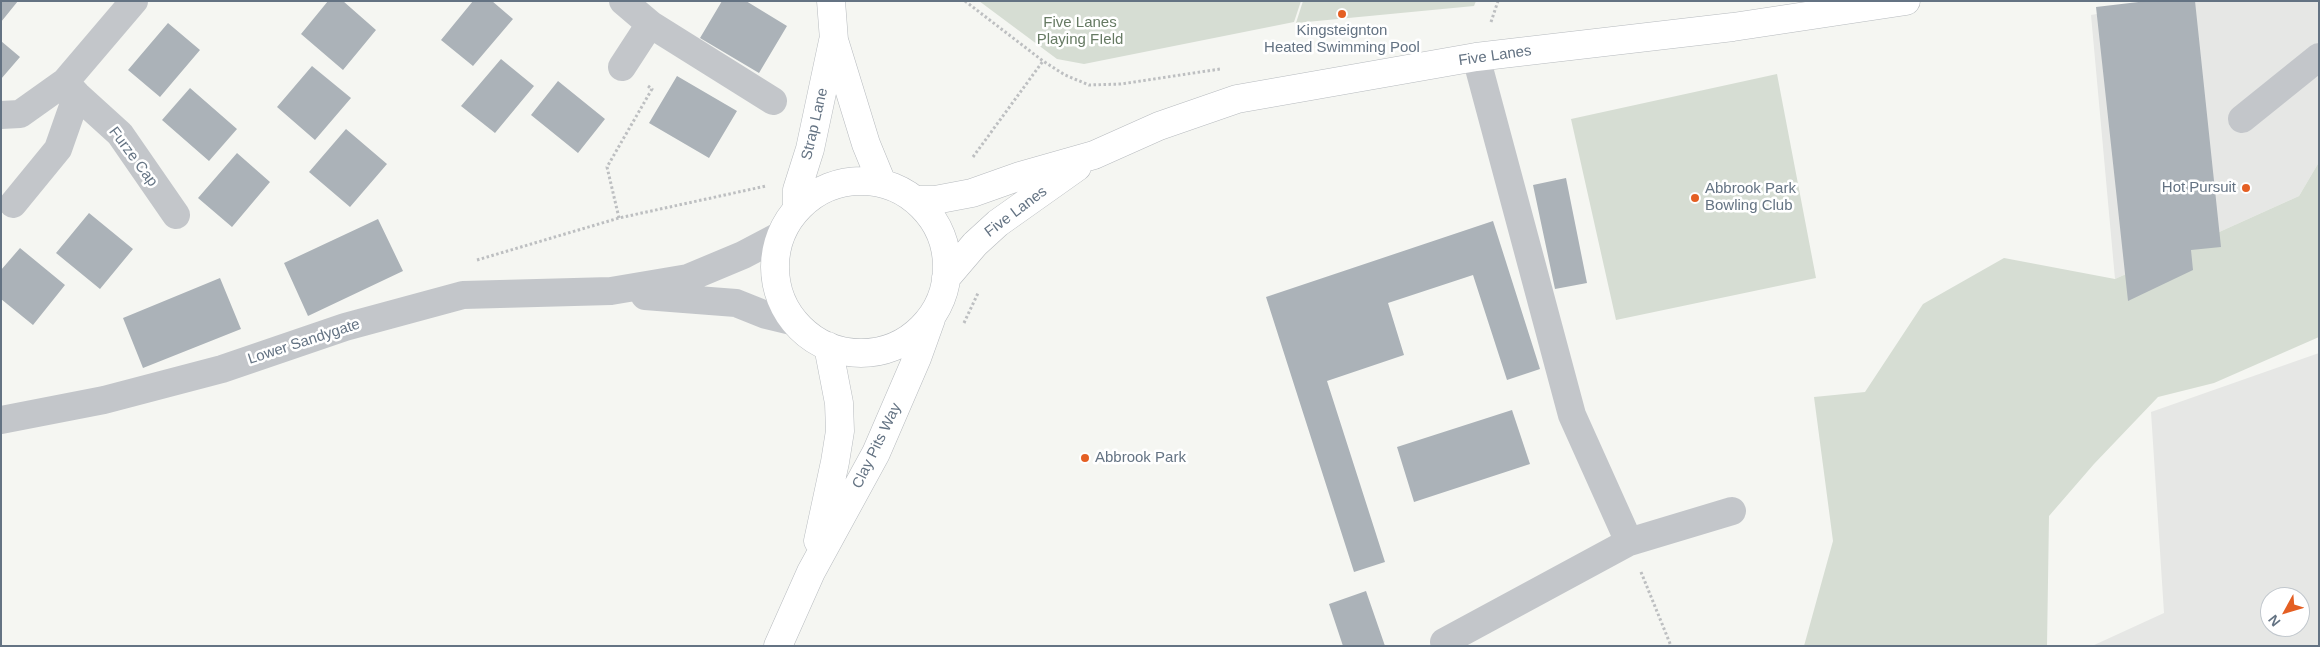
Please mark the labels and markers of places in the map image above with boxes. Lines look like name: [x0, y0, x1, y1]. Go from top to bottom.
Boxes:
marker: Kingsteignton Heated Swimming Pool: [1336, 8, 1348, 20]
place label: Kingsteignton Heated Swimming Pool: [1264, 22, 1420, 57]
place label: Hot Pursuit: [2162, 179, 2236, 197]
place label: Abbrook Park Bowling Club: [1705, 180, 1796, 215]
marker: Hot Pursuit: [2240, 182, 2252, 194]
marker: Abbrook Park Bowling Club: [1689, 192, 1701, 204]
place label: Abbrook Park: [1095, 449, 1186, 467]
marker: Abbrook Park: [1079, 452, 1091, 464]

